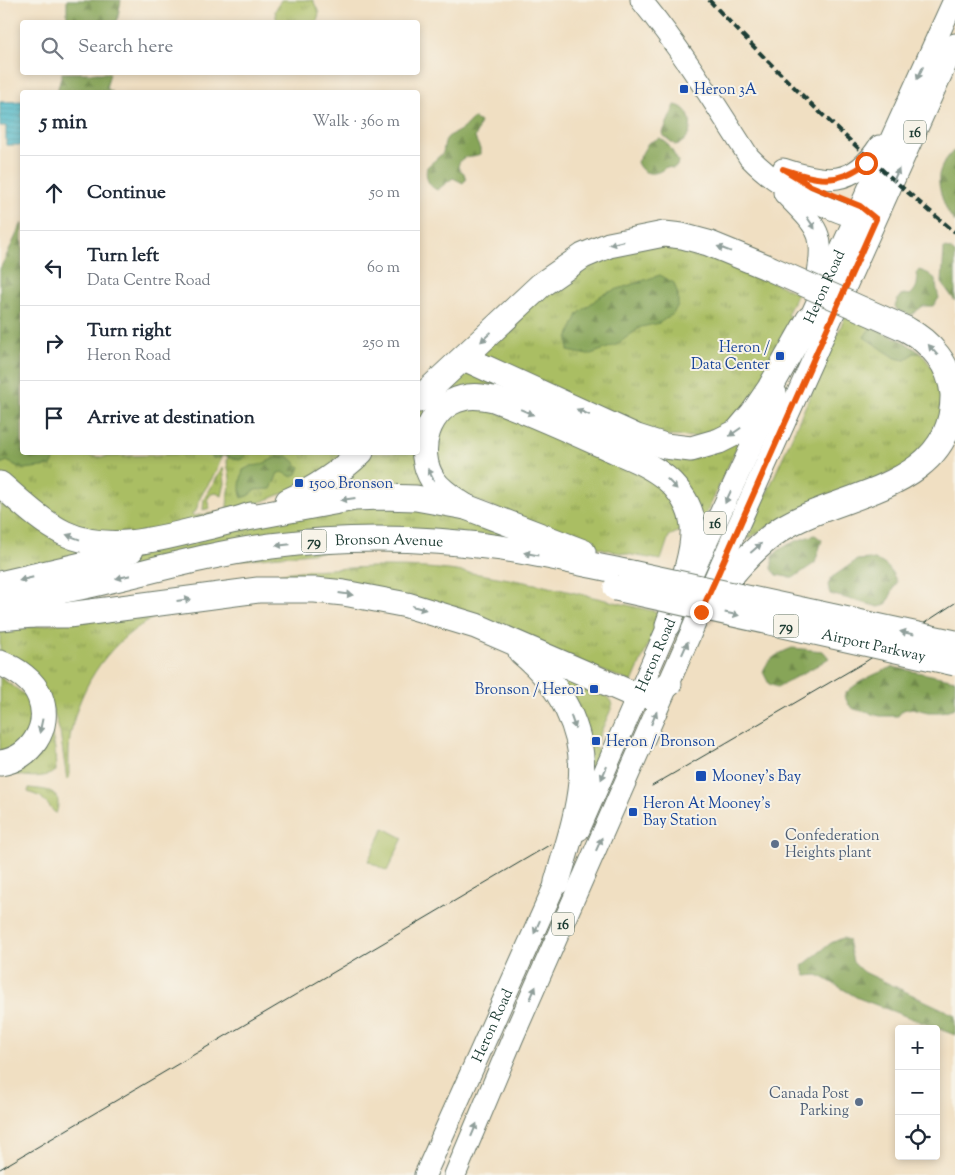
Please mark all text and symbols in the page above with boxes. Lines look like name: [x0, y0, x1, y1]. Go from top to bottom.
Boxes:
search box: [20, 20, 420, 75]
icon: search: [38, 34, 66, 62]
text: Search here: [78, 34, 173, 61]
one-way arrow: [916, 66, 924, 80]
place label: Heron 3A: [694, 80, 757, 101]
marker: Heron 3A: [678, 83, 690, 95]
text: 5 min: [40, 108, 87, 138]
text: Walk · 360 m: [312, 111, 400, 134]
road number: 16: [904, 120, 926, 144]
route start: [855, 152, 878, 175]
one-way arrow: [892, 168, 900, 182]
icon: ahead: [40, 179, 68, 207]
text: Continue: [87, 180, 166, 207]
text: 50 m: [369, 182, 400, 205]
one-way arrow: [807, 216, 816, 230]
one-way arrow: [609, 239, 624, 247]
text: Turn left: [87, 243, 159, 270]
one-way arrow: [717, 245, 732, 252]
street label: Heron Road: [800, 247, 851, 327]
icon: left: [40, 254, 68, 282]
text: 60 m: [367, 257, 400, 280]
text: Data Centre Road: [87, 270, 211, 293]
text: Turn right: [87, 318, 171, 345]
icon: right: [40, 329, 68, 357]
one-way arrow: [480, 331, 492, 343]
text: 250 m: [362, 332, 400, 355]
place label: Heron / Data Center: [691, 338, 770, 376]
text: Heron Road: [87, 345, 171, 368]
one-way arrow: [927, 345, 939, 357]
marker: Heron / Data Center: [774, 350, 786, 362]
icon: arrive: [40, 404, 68, 432]
text: Arrive at destination: [87, 405, 255, 432]
one-way arrow: [520, 408, 535, 416]
one-way arrow: [576, 408, 590, 416]
one-way arrow: [728, 427, 742, 437]
one-way arrow: [427, 468, 435, 482]
place label: 1500 Bronson: [309, 474, 394, 495]
marker: 1500 Bronson: [293, 477, 305, 489]
one-way arrow: [665, 477, 677, 489]
one-way arrow: [723, 490, 732, 505]
one-way arrow: [340, 495, 356, 503]
road number: 16: [704, 512, 726, 534]
road number: 79: [302, 530, 326, 552]
street label: Bronson Avenue: [335, 530, 444, 554]
one-way arrow: [66, 533, 81, 540]
one-way arrow: [274, 541, 290, 549]
one-way arrow: [749, 543, 762, 554]
one-way arrow: [524, 550, 539, 558]
one-way arrow: [116, 573, 131, 581]
one-way arrow: [18, 575, 33, 583]
one-way arrow: [338, 590, 354, 598]
one-way arrow: [177, 596, 193, 604]
route end: [690, 601, 713, 624]
one-way arrow: [411, 604, 426, 612]
one-way arrow: [725, 610, 740, 618]
road number: 79: [774, 614, 798, 638]
street label: Heron Road: [631, 615, 682, 696]
street label: Airport Parkway: [819, 625, 928, 668]
one-way arrow: [900, 629, 915, 637]
one-way arrow: [682, 641, 690, 655]
place label: Bronson / Heron: [475, 680, 584, 701]
marker: Bronson / Heron: [588, 683, 600, 695]
one-way arrow: [651, 711, 659, 725]
one-way arrow: [570, 715, 577, 730]
one-way arrow: [37, 718, 45, 733]
place label: Heron / Bronson: [606, 732, 715, 753]
marker: Heron / Bronson: [590, 735, 602, 747]
one-way arrow: [600, 766, 608, 780]
place label: Mooney's Bay: [712, 767, 802, 788]
marker: Mooney's Bay: [694, 769, 708, 783]
place label: Heron At Mooney's Bay Station: [643, 794, 771, 832]
marker: Heron At Mooney's Bay Station: [627, 806, 639, 818]
place label: Confederation Heights plant: [785, 826, 880, 864]
one-way arrow: [595, 837, 603, 851]
marker: Confederation Heights plant: [769, 838, 781, 850]
road number: 16: [552, 912, 574, 936]
one-way arrow: [533, 920, 541, 934]
street label: Heron Road: [468, 985, 519, 1066]
one-way arrow: [530, 986, 538, 1000]
map controls: [895, 1025, 940, 1160]
button: +: [895, 1025, 940, 1070]
button: −: [895, 1070, 940, 1115]
place label: Canada Post Parking: [769, 1084, 849, 1122]
marker: Canada Post Parking: [853, 1096, 865, 1108]
button: locate: [895, 1115, 940, 1160]
one-way arrow: [470, 1122, 478, 1137]

